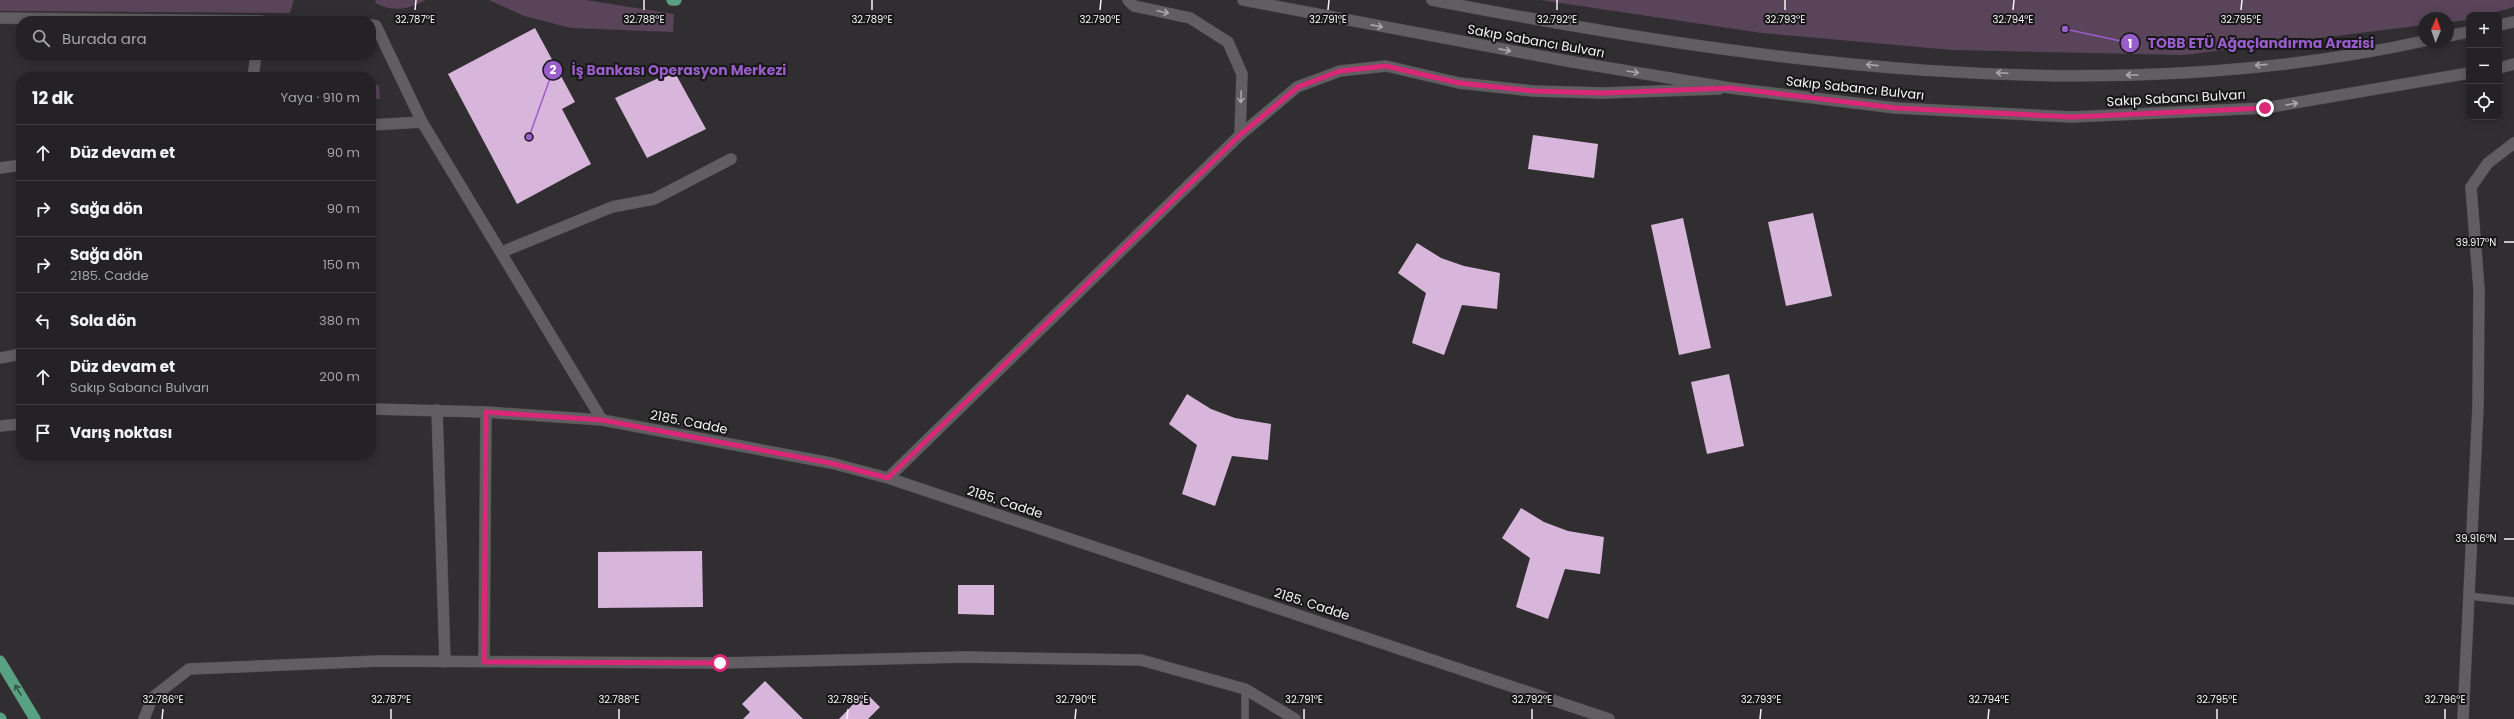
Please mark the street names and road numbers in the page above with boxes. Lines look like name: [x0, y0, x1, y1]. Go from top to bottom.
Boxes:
street label: Sakıp Sabancı Bulvarı: [1466, 20, 1606, 62]
street label: Sakıp Sabancı Bulvarı: [1785, 71, 1925, 105]
street label: Sakıp Sabancı Bulvarı: [2106, 85, 2246, 111]
street label: 2185. Cadde: [649, 405, 729, 439]
street label: 2185. Cadde: [965, 481, 1045, 523]
street label: 2185. Cadde: [1272, 583, 1352, 625]

